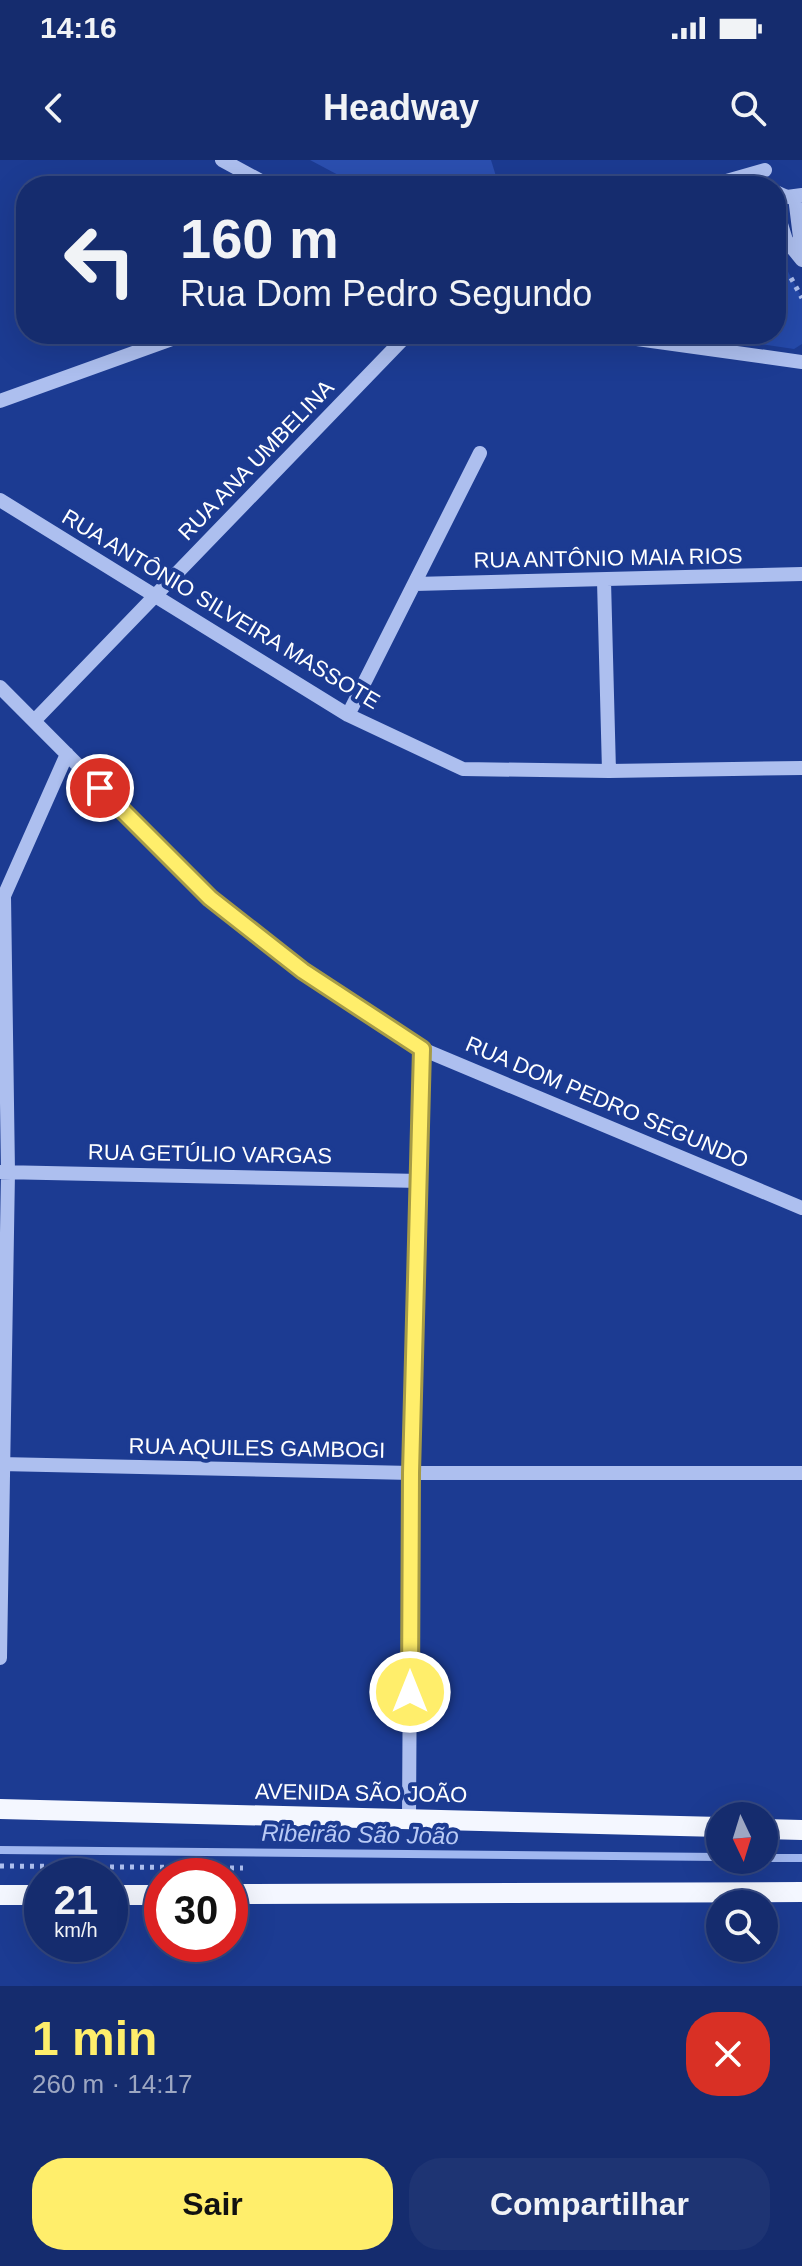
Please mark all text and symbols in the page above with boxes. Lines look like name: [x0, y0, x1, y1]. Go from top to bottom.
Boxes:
text: 14:16: [40, 11, 117, 44]
icon: back: [32, 86, 76, 130]
icon: search: [726, 86, 770, 130]
text: Headway: [323, 87, 479, 128]
text: 160 m: [180, 207, 339, 270]
icon: left: [48, 208, 152, 312]
text: Rua Dom Pedro Segundo: [180, 273, 592, 314]
street label: RUA ANA UMBELINA: [173, 375, 339, 545]
street label: RUA ANTÔNIO SILVEIRA MASSOTE: [58, 504, 384, 714]
street label: RUA ANTÔNIO MAIA RIOS: [473, 543, 743, 573]
pin: [66, 754, 134, 822]
icon: arrive: [78, 766, 122, 810]
street label: RUA DOM PEDRO SEGUNDO: [462, 1031, 752, 1173]
street label: RUA GETÚLIO VARGAS: [88, 1139, 332, 1169]
street label: RUA AQUILES GAMBOGI: [128, 1433, 386, 1463]
position arrow: [368, 1650, 452, 1734]
street label: AVENIDA SÃO JOÃO: [255, 1779, 467, 1807]
north arrow: [706, 1802, 778, 1874]
map controls: [706, 1802, 778, 1962]
water label: Ribeirão São João: [261, 1819, 459, 1849]
speed limit sign: 30: [144, 1858, 248, 1962]
text: 21: [54, 1878, 98, 1922]
button: search: [706, 1890, 778, 1962]
text: km/h: [54, 1919, 98, 1941]
text: 1 min: [32, 2012, 157, 2065]
button: close: [686, 2012, 770, 2096]
text: 260 m · 14:17: [32, 2069, 192, 2099]
button: Sair: [32, 2158, 393, 2250]
button: Compartilhar: [409, 2158, 770, 2250]

